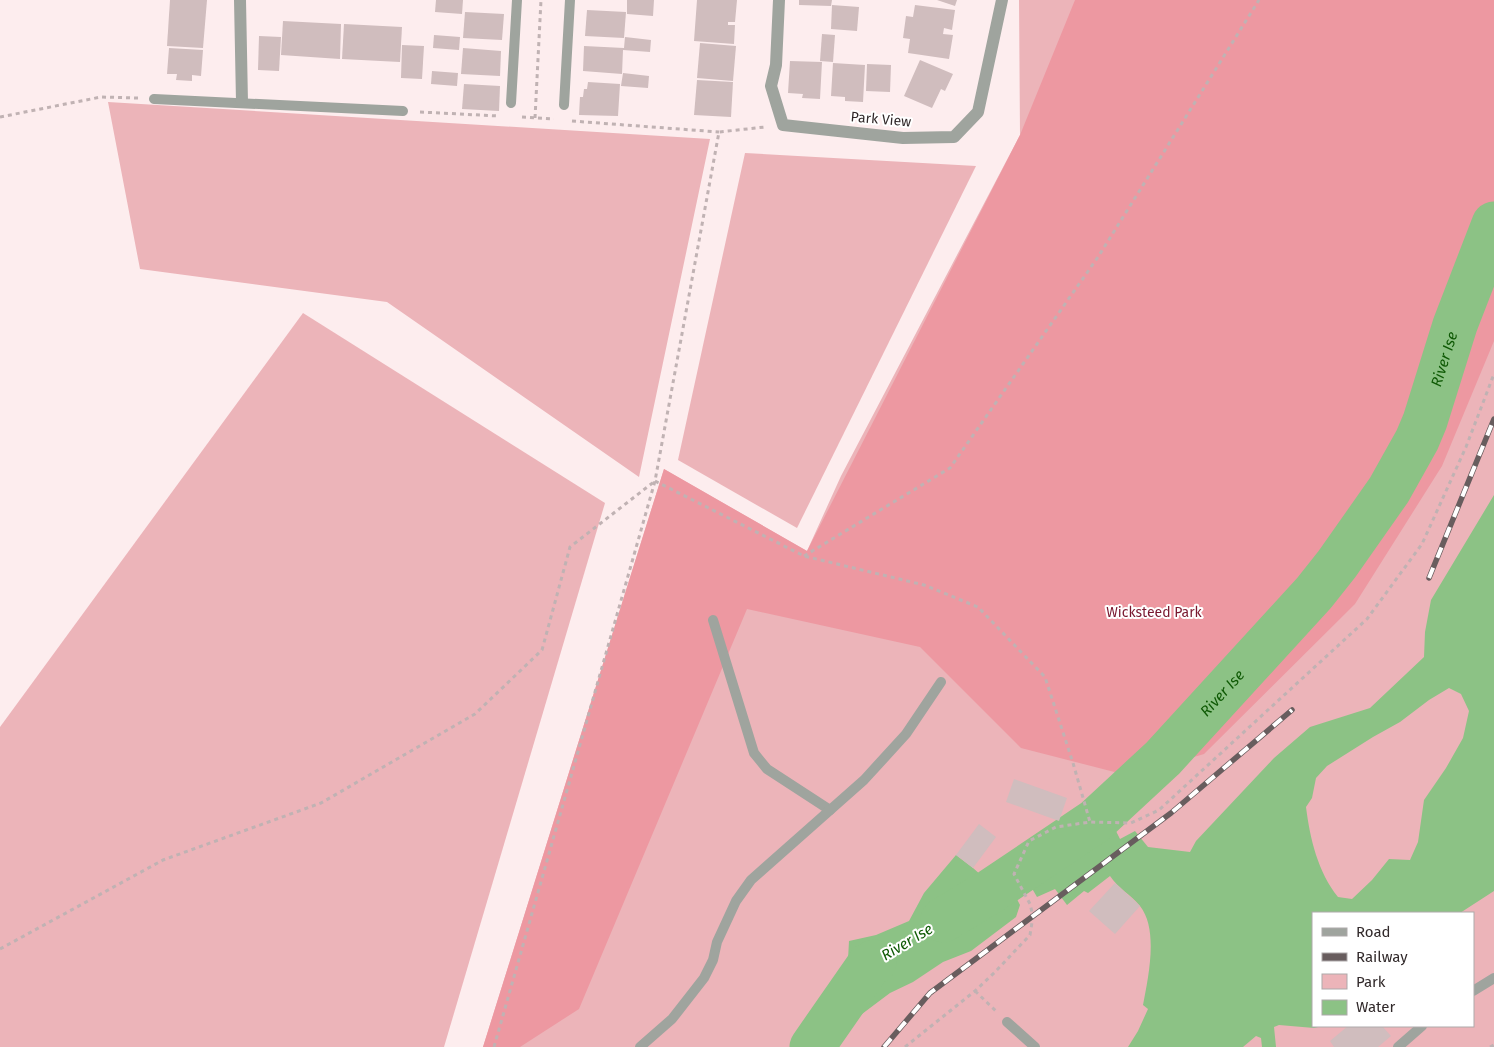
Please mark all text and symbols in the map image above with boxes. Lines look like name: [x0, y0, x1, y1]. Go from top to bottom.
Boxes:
street label: Park View: [850, 108, 912, 131]
water label: River Ise: [1427, 329, 1461, 389]
park label: Wicksteed Park: [1106, 604, 1203, 621]
water label: River Ise: [1196, 666, 1248, 720]
legend: [1312, 912, 1474, 1027]
water label: River Ise: [878, 920, 936, 964]
text: Road: [1356, 923, 1391, 941]
text: Railway: [1356, 948, 1408, 966]
text: Park: [1356, 973, 1386, 991]
text: Water: [1356, 998, 1395, 1016]

